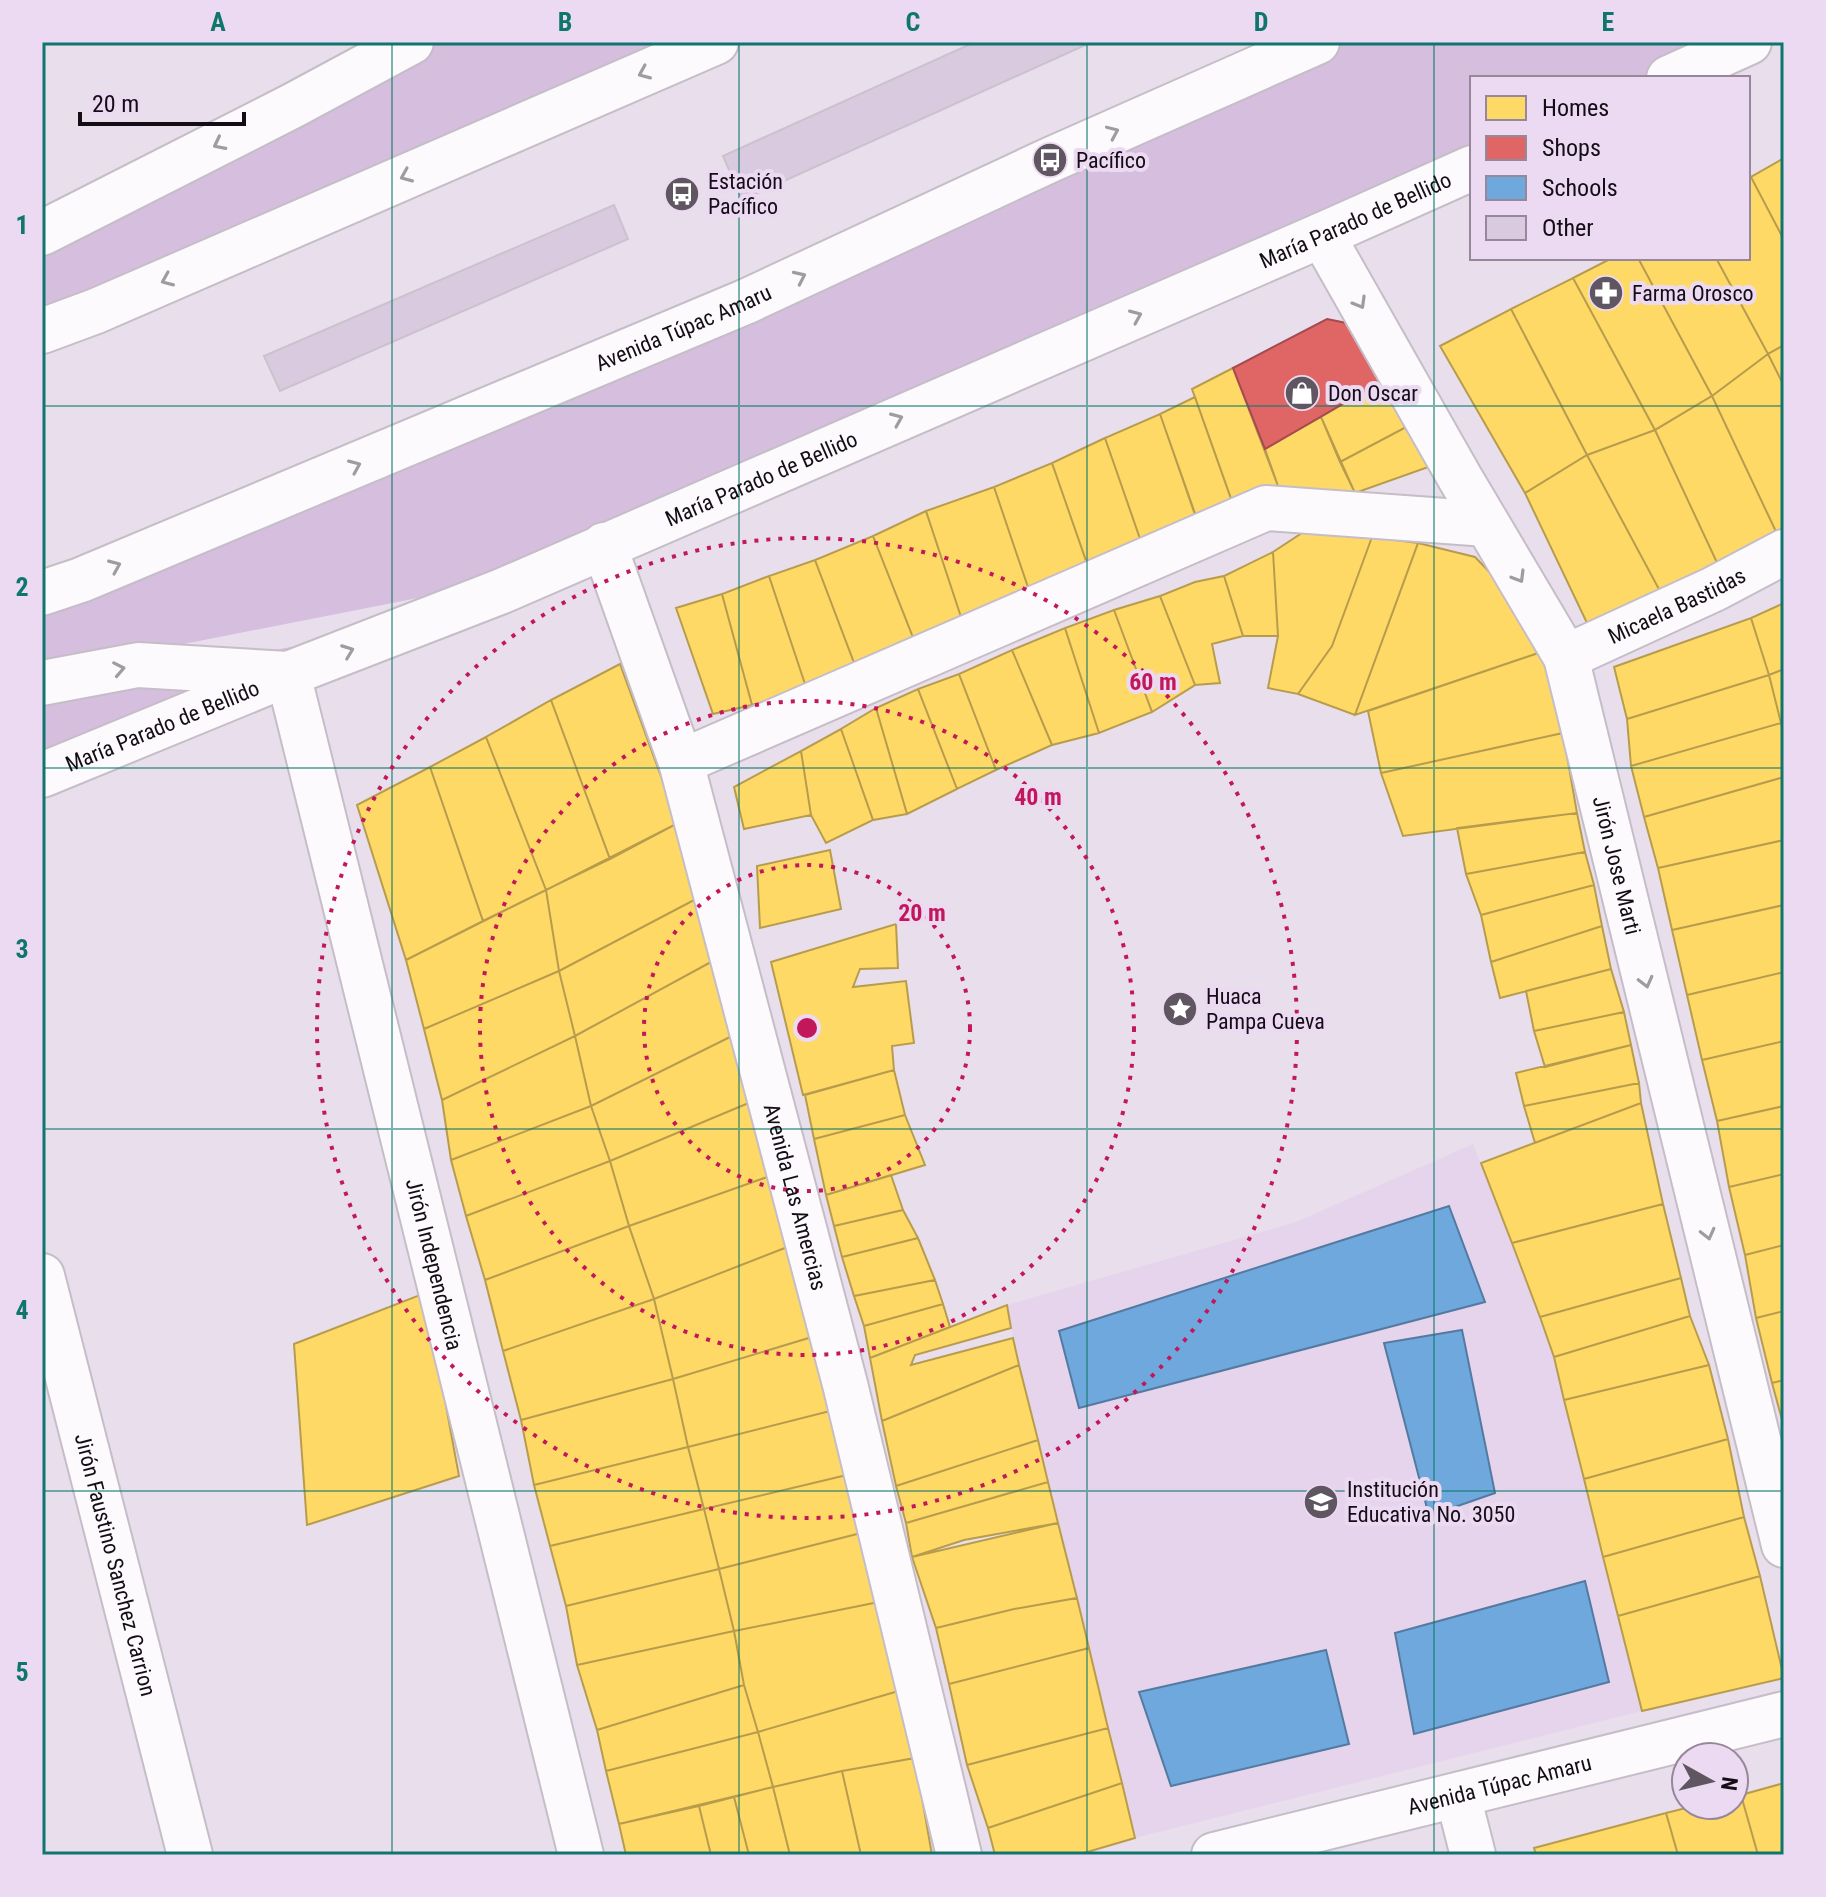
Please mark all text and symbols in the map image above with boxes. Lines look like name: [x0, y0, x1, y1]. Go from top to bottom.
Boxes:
text: A: [210, 7, 226, 37]
text: B: [558, 7, 572, 37]
text: C: [906, 7, 921, 37]
text: D: [1254, 7, 1268, 37]
text: E: [1602, 7, 1615, 37]
one-way arrow: [638, 63, 652, 79]
scale bar: [80, 76, 244, 126]
legend: [1470, 76, 1750, 260]
text: 20 m: [92, 90, 139, 118]
text: Homes: [1542, 94, 1609, 122]
one-way arrow: [1105, 126, 1119, 142]
text: Shops: [1542, 134, 1601, 162]
one-way arrow: [212, 135, 227, 150]
bus stop icon: Pacífico: [1031, 141, 1069, 179]
place label: Pacífico: [1076, 148, 1146, 173]
street label: María Parado de Bellido: [1256, 166, 1455, 273]
one-way arrow: [400, 167, 414, 183]
place label: Estación Pacífico: [708, 169, 783, 219]
text: Schools: [1542, 174, 1618, 202]
bus stop icon: Estación Pacífico: [663, 175, 701, 213]
text: 1: [15, 210, 29, 240]
text: Other: [1542, 214, 1594, 242]
one-way arrow: [161, 270, 175, 286]
one-way arrow: [792, 271, 807, 287]
pharmacy icon: Farma Orosco: [1587, 274, 1625, 312]
street label: Avenida Túpac Amaru: [592, 279, 775, 376]
place label: Farma Orosco: [1632, 281, 1754, 306]
one-way arrow: [1351, 295, 1366, 309]
one-way arrow: [1127, 310, 1142, 326]
shop icon: Don Oscar: [1283, 374, 1321, 412]
place label: Don Oscar: [1328, 381, 1418, 406]
one-way arrow: [889, 413, 903, 429]
street label: María Parado de Bellido: [661, 426, 861, 531]
one-way arrow: [347, 459, 361, 475]
one-way arrow: [107, 559, 121, 576]
street label: Micaela Bastidas: [1604, 562, 1750, 649]
one-way arrow: [1509, 568, 1524, 583]
text: 2: [15, 572, 29, 602]
one-way arrow: [340, 644, 354, 660]
one-way arrow: [112, 661, 125, 678]
text: 60 m: [1129, 668, 1177, 696]
street label: María Parado de Bellido: [62, 675, 263, 776]
text: 40 m: [1014, 783, 1062, 811]
street label: Jirón Jose Marti: [1588, 793, 1646, 937]
text: 20 m: [898, 899, 946, 927]
text: 3: [15, 934, 29, 964]
one-way arrow: [1637, 975, 1654, 988]
place label: Huaca Pampa Cueva: [1206, 984, 1325, 1034]
place icon: Huaca Pampa Cueva: [1161, 990, 1199, 1028]
centre of rings: [793, 1014, 821, 1042]
street label: Avenida Las Amercias: [759, 1101, 832, 1293]
street label: Jirón Independencia: [401, 1176, 468, 1352]
one-way arrow: [1699, 1227, 1716, 1241]
text: 4: [15, 1295, 29, 1325]
street label: Jirón Faustino Sanchez Carrion: [70, 1431, 161, 1699]
place label: Institución Educativa No. 3050: [1347, 1477, 1515, 1527]
school or university icon: Institución Educativa No. 3050: [1302, 1483, 1340, 1521]
text: 5: [15, 1657, 29, 1687]
north arrow: [1670, 1741, 1750, 1821]
street label: Avenida Túpac Amaru: [1405, 1750, 1594, 1819]
text: N: [1716, 1775, 1743, 1792]

